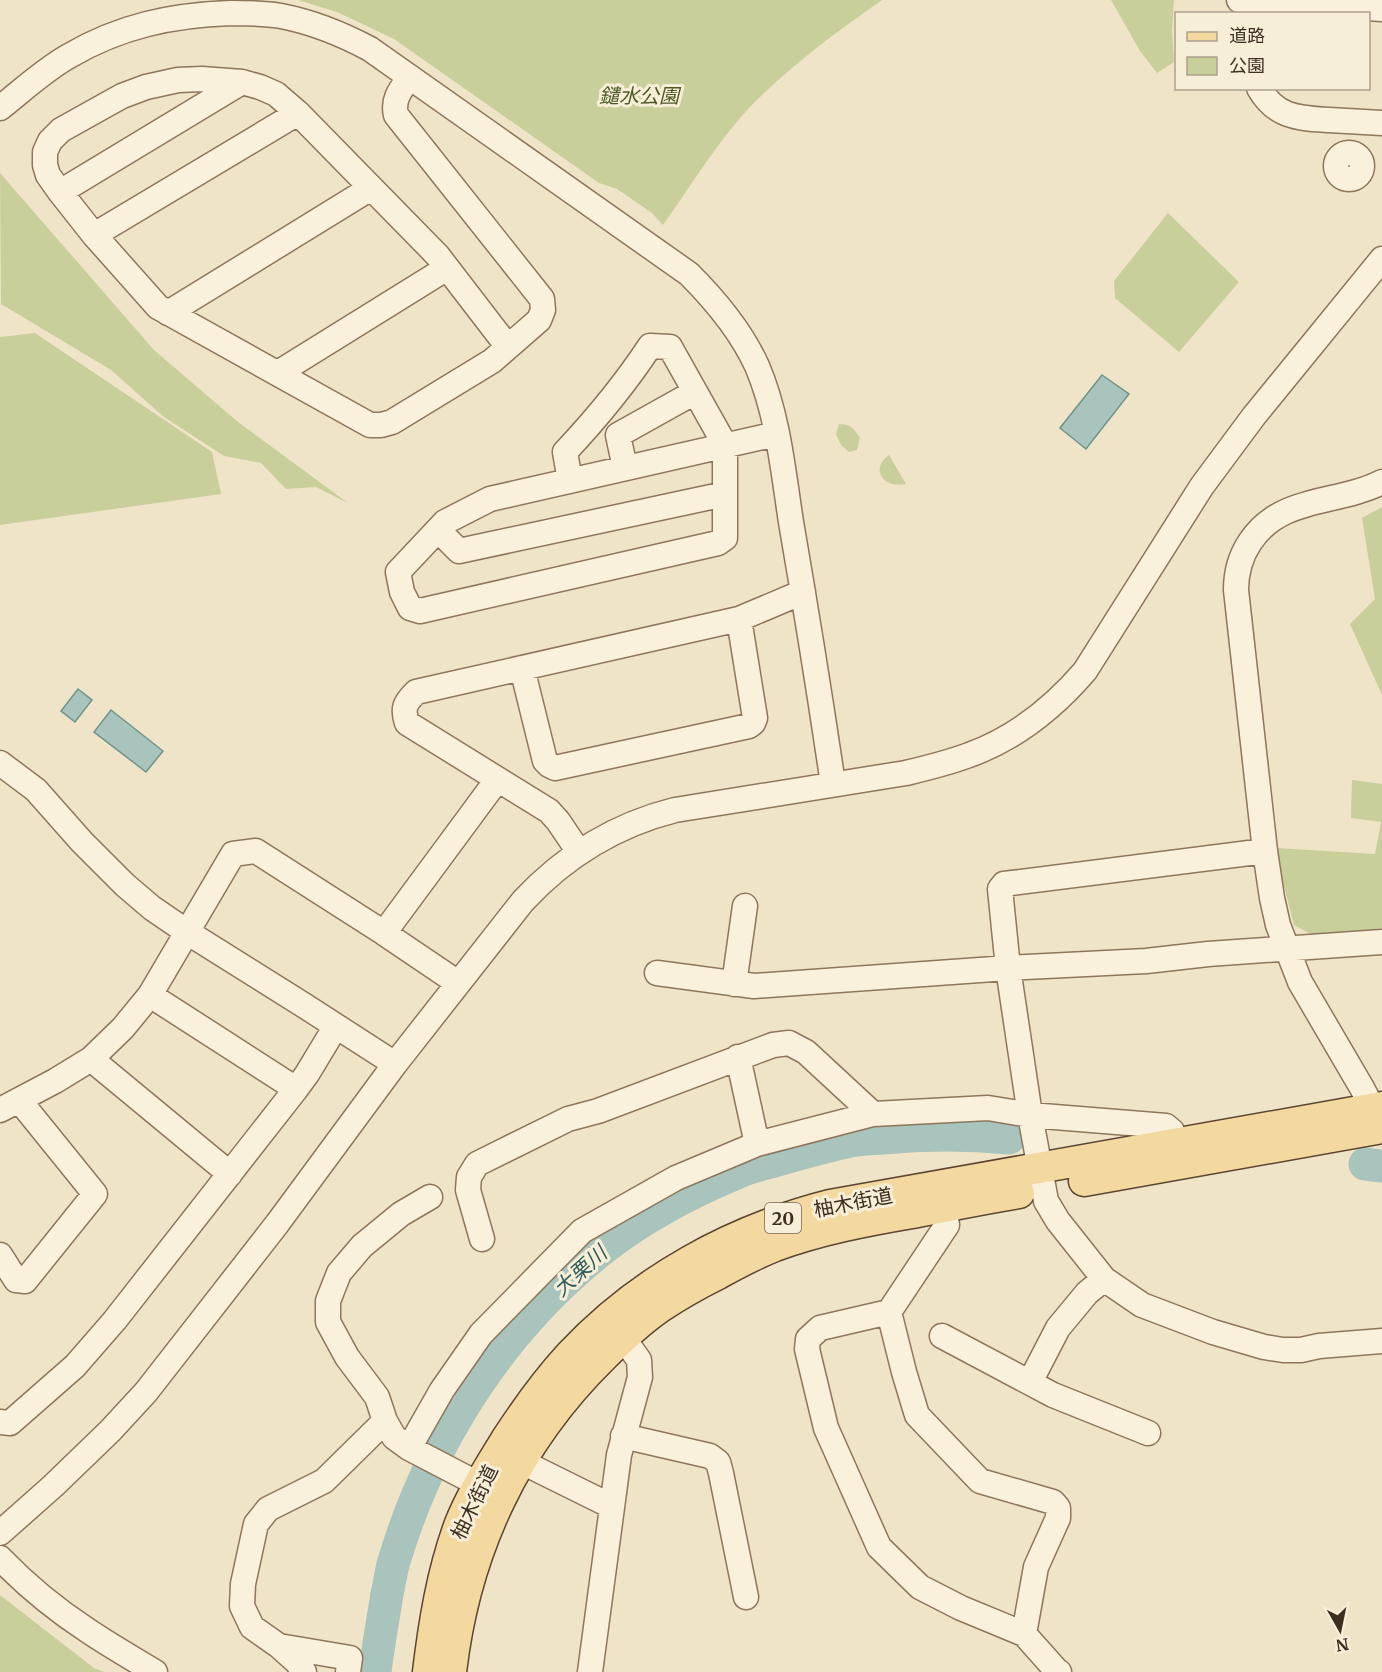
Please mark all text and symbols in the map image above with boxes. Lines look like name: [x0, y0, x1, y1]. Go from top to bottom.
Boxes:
legend: [1175, 12, 1370, 90]
text: 道路: [1229, 24, 1265, 47]
text: 公園: [1229, 54, 1265, 77]
park label: 鑓水公園: [599, 83, 682, 108]
street label: 柚木街道: [811, 1182, 895, 1222]
road number: 20: [765, 1203, 801, 1233]
water label: 大栗川: [548, 1239, 614, 1302]
street label: 柚木街道: [445, 1461, 503, 1543]
north arrow: [1310, 1600, 1370, 1660]
text: N: [1334, 1634, 1350, 1656]

